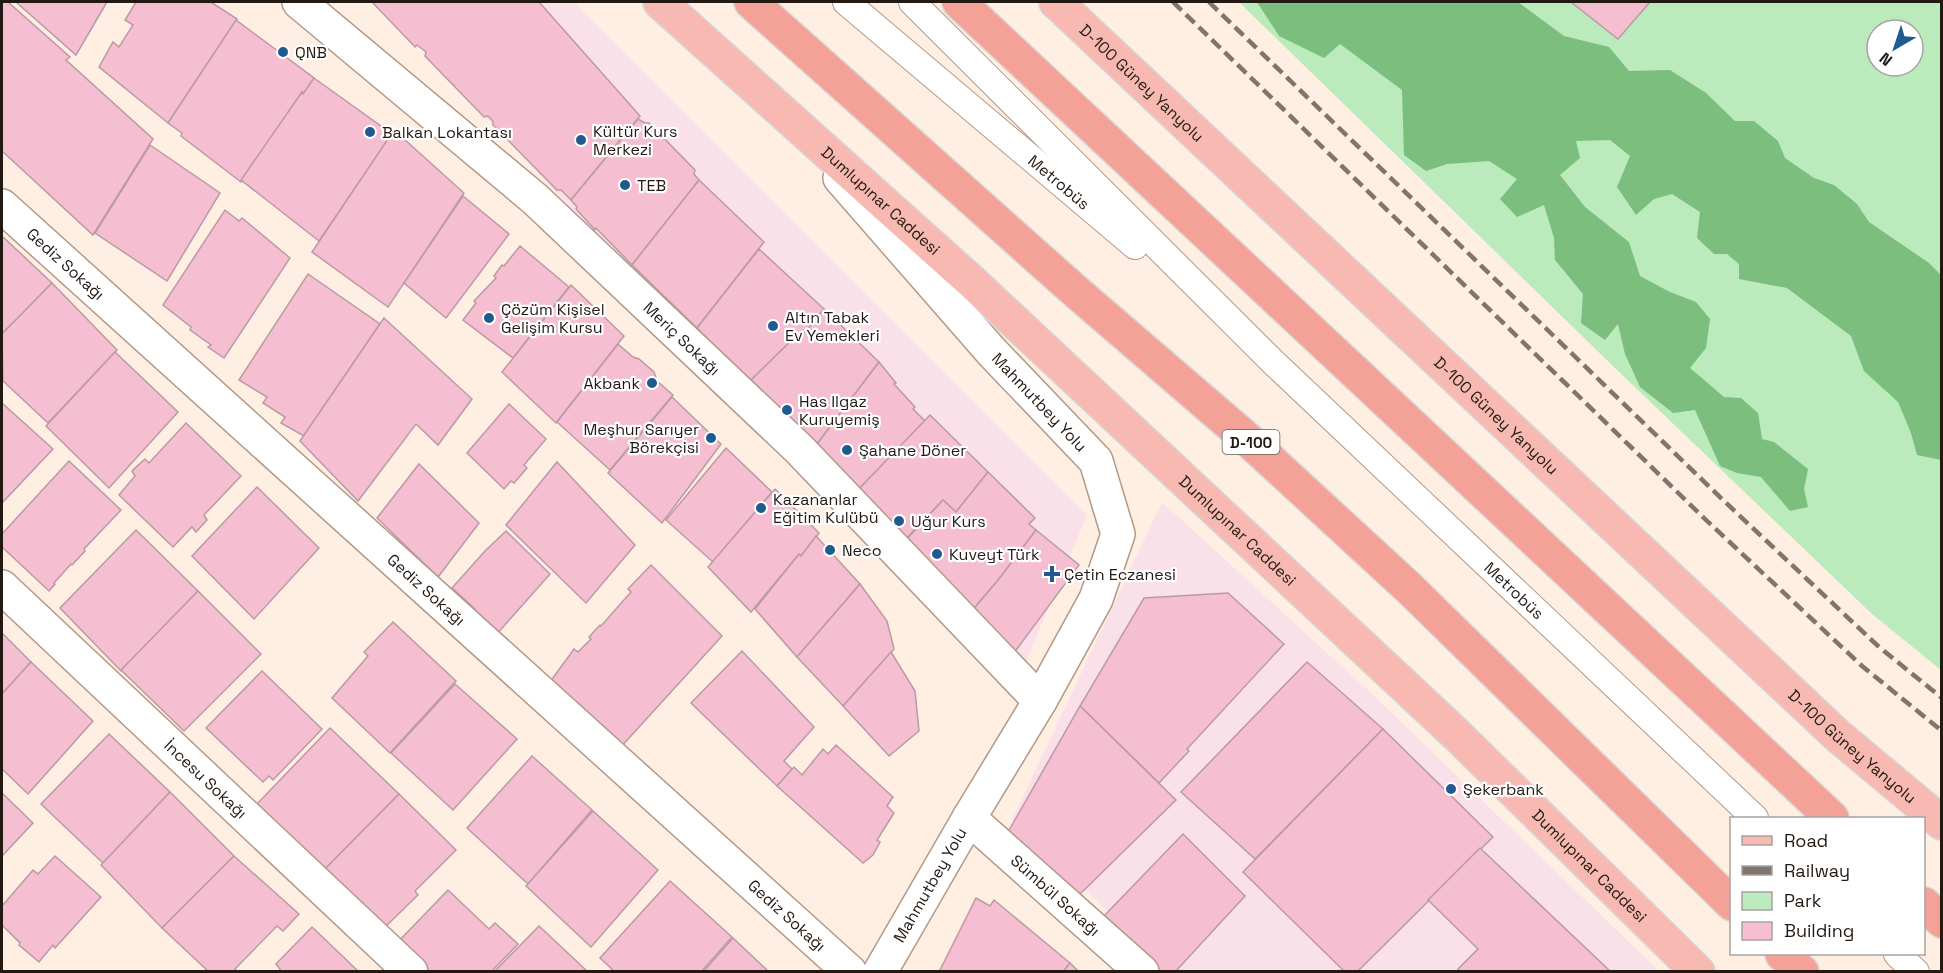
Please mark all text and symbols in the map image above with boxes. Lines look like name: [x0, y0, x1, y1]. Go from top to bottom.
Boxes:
north arrow: [1865, 18, 1925, 78]
street label: D-100 Güney Yanyolu: [1075, 19, 1209, 146]
place label: QNB: [295, 42, 327, 63]
marker: QNB: [276, 45, 290, 59]
text: N: [1875, 48, 1897, 71]
place label: Kültür Kurs Merkezi: [593, 121, 677, 160]
place label: Balkan Lokantası: [382, 122, 512, 143]
marker: Balkan Lokantası: [363, 125, 377, 139]
marker: Kültür Kurs Merkezi: [574, 133, 588, 147]
street label: Dumlupınar Caddesi: [817, 141, 945, 259]
street label: Metrobüs: [1024, 150, 1094, 214]
place label: TEB: [637, 175, 666, 196]
marker: TEB: [618, 178, 632, 192]
street label: Gediz Sokağı: [22, 223, 109, 304]
street label: Meriç Sokağı: [639, 297, 725, 380]
place label: Çözüm Kişisel Gelişim Kursu: [501, 299, 605, 338]
place label: Altın Tabak Ev Yemekleri: [785, 307, 880, 346]
marker: Çözüm Kişisel Gelişim Kursu: [482, 311, 496, 325]
marker: Altın Tabak Ev Yemekleri: [766, 319, 780, 333]
street label: Mahmutbey Yolu: [987, 348, 1092, 456]
street label: D-100 Güney Yanyolu: [1430, 352, 1563, 479]
place label: Akbank: [583, 373, 640, 394]
marker: Akbank: [645, 376, 659, 390]
place label: Has Ilgaz Kuruyemiş: [799, 391, 880, 430]
marker: Has Ilgaz Kuruyemiş: [780, 403, 794, 417]
place label: Meşhur Sarıyer Börekçisi: [583, 419, 699, 458]
road number: D-100: [1222, 430, 1280, 454]
marker: Meşhur Sarıyer Börekçisi: [704, 431, 718, 445]
place label: Şahane Döner: [859, 440, 966, 461]
marker: Şahane Döner: [840, 443, 854, 457]
street label: Dumlupınar Caddesi: [1175, 470, 1301, 590]
place label: Kazananlar Eğitim Kulübü: [773, 489, 879, 528]
marker: Kazananlar Eğitim Kulübü: [754, 501, 768, 515]
place label: Uğur Kurs: [911, 511, 986, 532]
marker: Uğur Kurs: [892, 514, 906, 528]
place label: Neco: [842, 540, 882, 561]
marker: Neco: [823, 543, 837, 557]
place label: Kuveyt Türk: [949, 544, 1040, 565]
marker: Kuveyt Türk: [930, 547, 944, 561]
street label: Gediz Sokağı: [383, 549, 470, 630]
street label: Metrobüs: [1480, 557, 1549, 624]
place label: Çetin Eczanesi: [1064, 564, 1176, 585]
marker: Çetin Eczanesi: [1045, 567, 1059, 581]
street label: D-100 Güney Yanyolu: [1784, 684, 1921, 808]
street label: İncesu Sokağı: [160, 735, 252, 823]
place label: Şekerbank: [1463, 779, 1544, 800]
marker: Şekerbank: [1444, 782, 1458, 796]
street label: Dumlupınar Caddesi: [1528, 804, 1652, 927]
legend: [1730, 817, 1925, 955]
street label: Mahmutbey Yolu: [889, 824, 971, 946]
text: Road: [1784, 829, 1828, 852]
street label: Sümbül Sokağı: [1007, 850, 1105, 940]
text: Railway: [1784, 859, 1850, 882]
street label: Gediz Sokağı: [744, 875, 831, 956]
text: Park: [1784, 889, 1822, 912]
text: Building: [1784, 919, 1854, 942]

